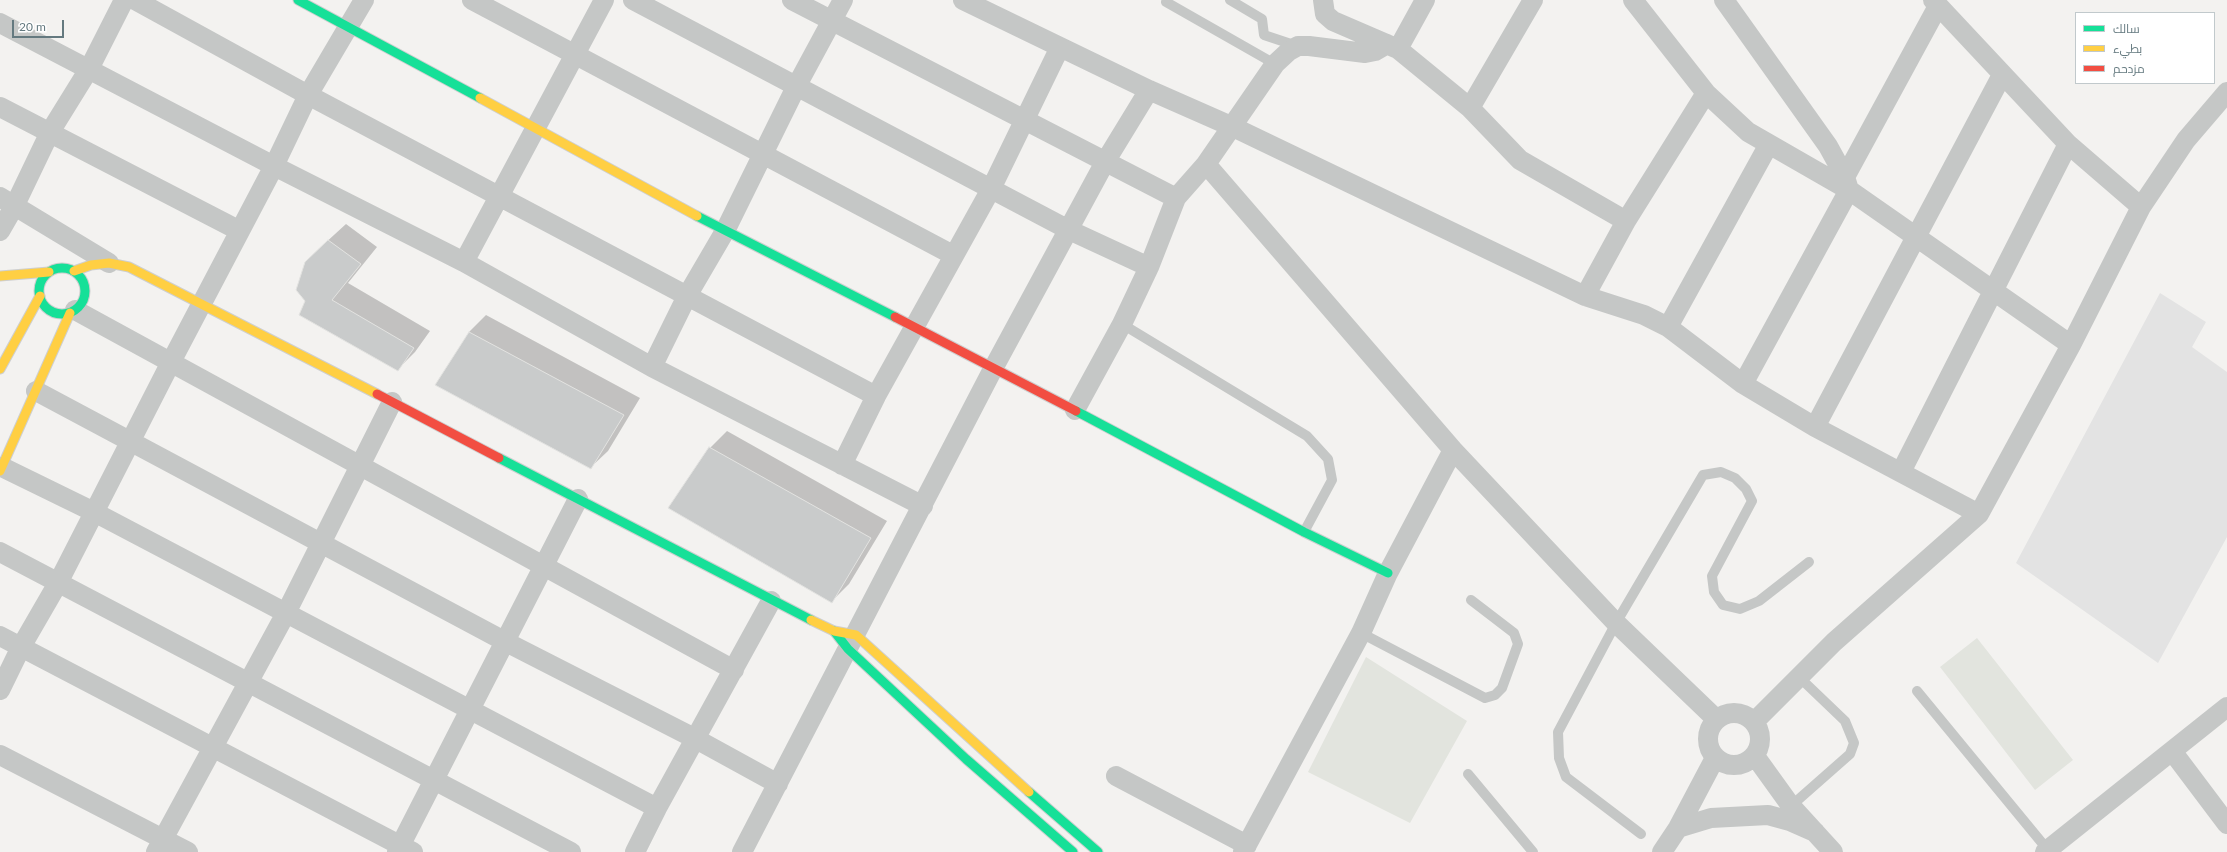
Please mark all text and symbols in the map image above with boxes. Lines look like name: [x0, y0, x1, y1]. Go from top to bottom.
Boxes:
scale bar: [14, 12, 66, 38]
legend: [2075, 12, 2215, 84]
text: 20 m: [19, 19, 46, 34]
text: سالك: [2113, 21, 2140, 36]
text: بطيء: [2113, 41, 2142, 56]
text: مزدحم: [2113, 61, 2145, 76]

